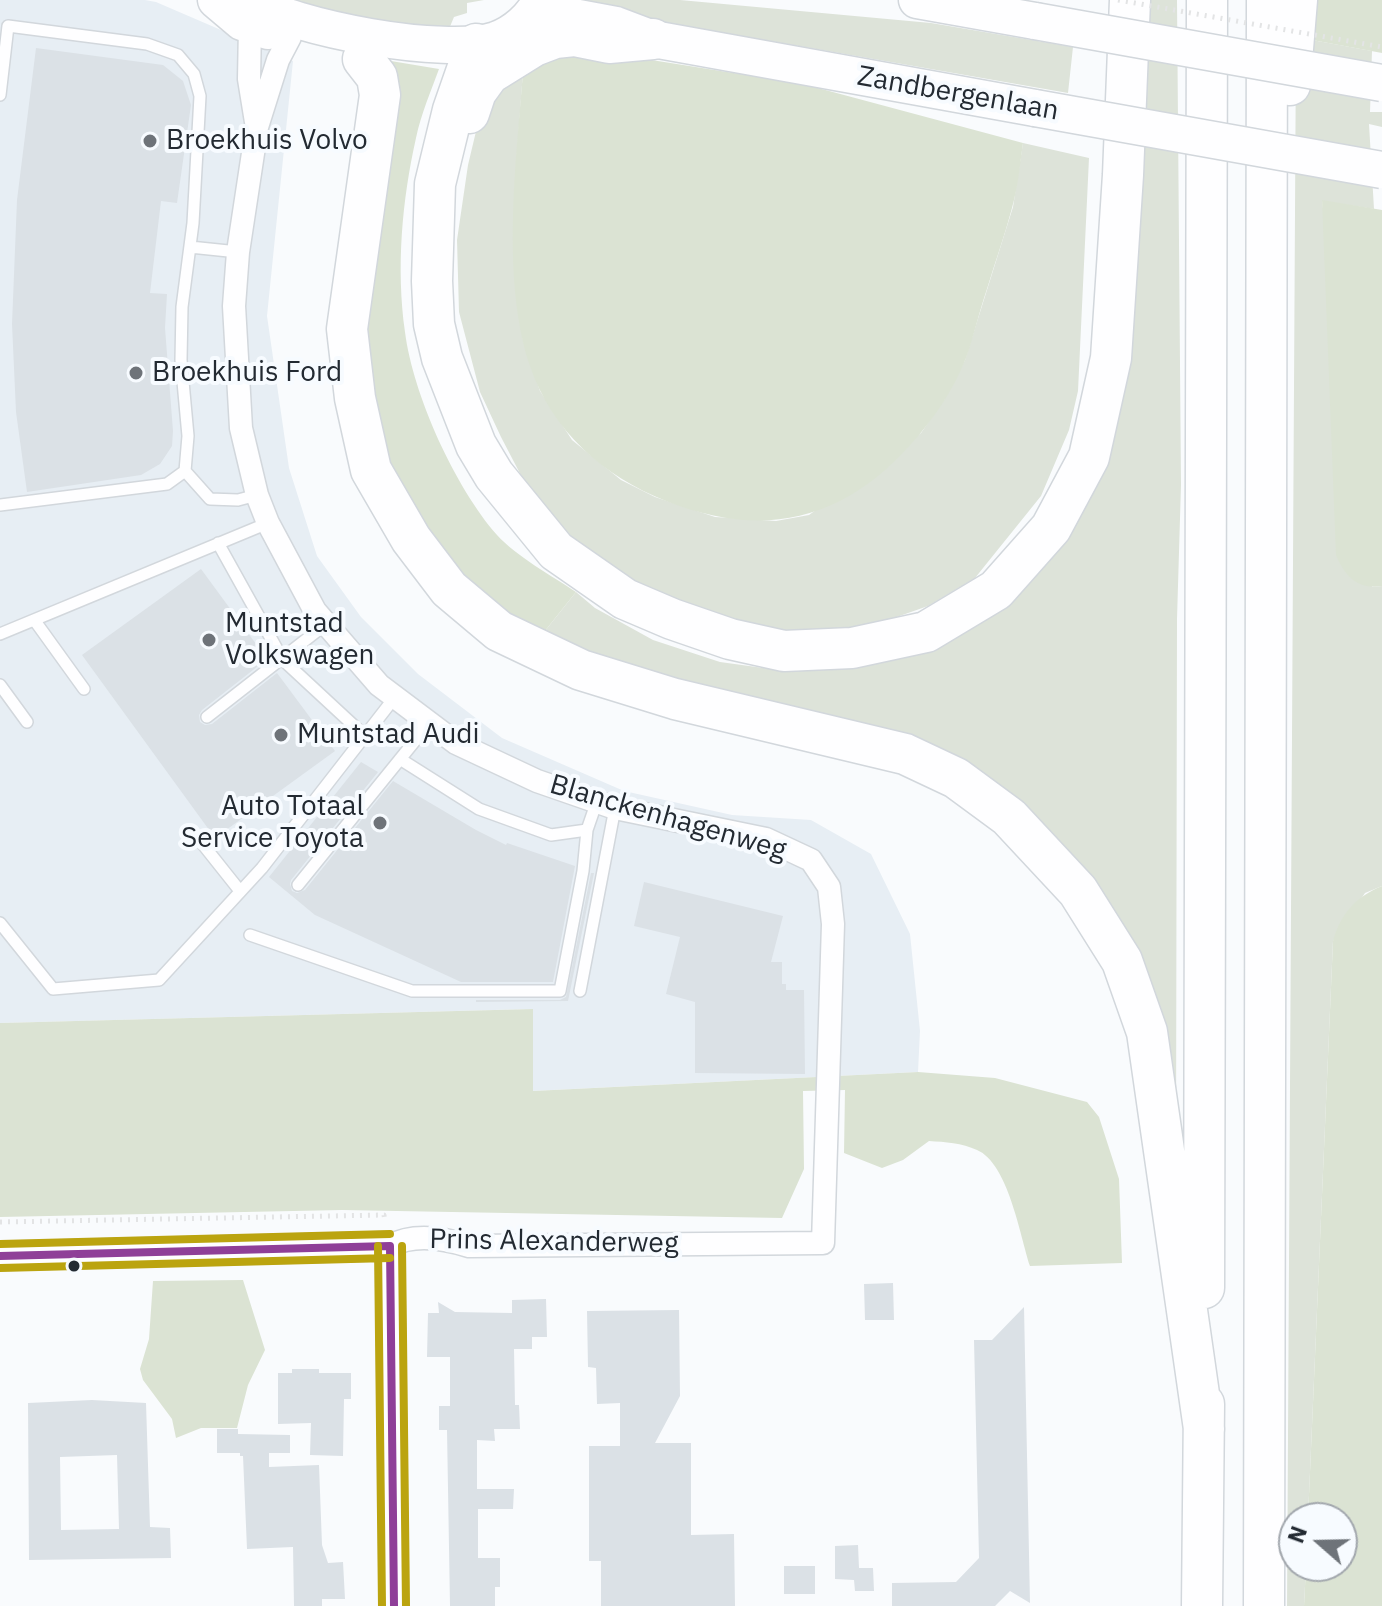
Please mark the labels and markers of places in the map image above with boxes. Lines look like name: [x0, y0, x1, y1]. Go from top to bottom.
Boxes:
place label: Broekhuis Volvo: [166, 124, 368, 158]
marker: Broekhuis Volvo: [141, 132, 159, 150]
place label: Broekhuis Ford: [152, 356, 342, 390]
marker: Broekhuis Ford: [127, 364, 145, 382]
place label: Muntstad Volkswagen: [225, 607, 374, 673]
marker: Muntstad Volkswagen: [200, 631, 218, 649]
place label: Muntstad Audi: [297, 718, 480, 752]
marker: Muntstad Audi: [272, 726, 290, 744]
place label: Auto Totaal Service Toyota: [181, 790, 364, 856]
marker: Auto Totaal Service Toyota: [371, 814, 389, 832]
unlabelled marker: [66, 1258, 82, 1274]

